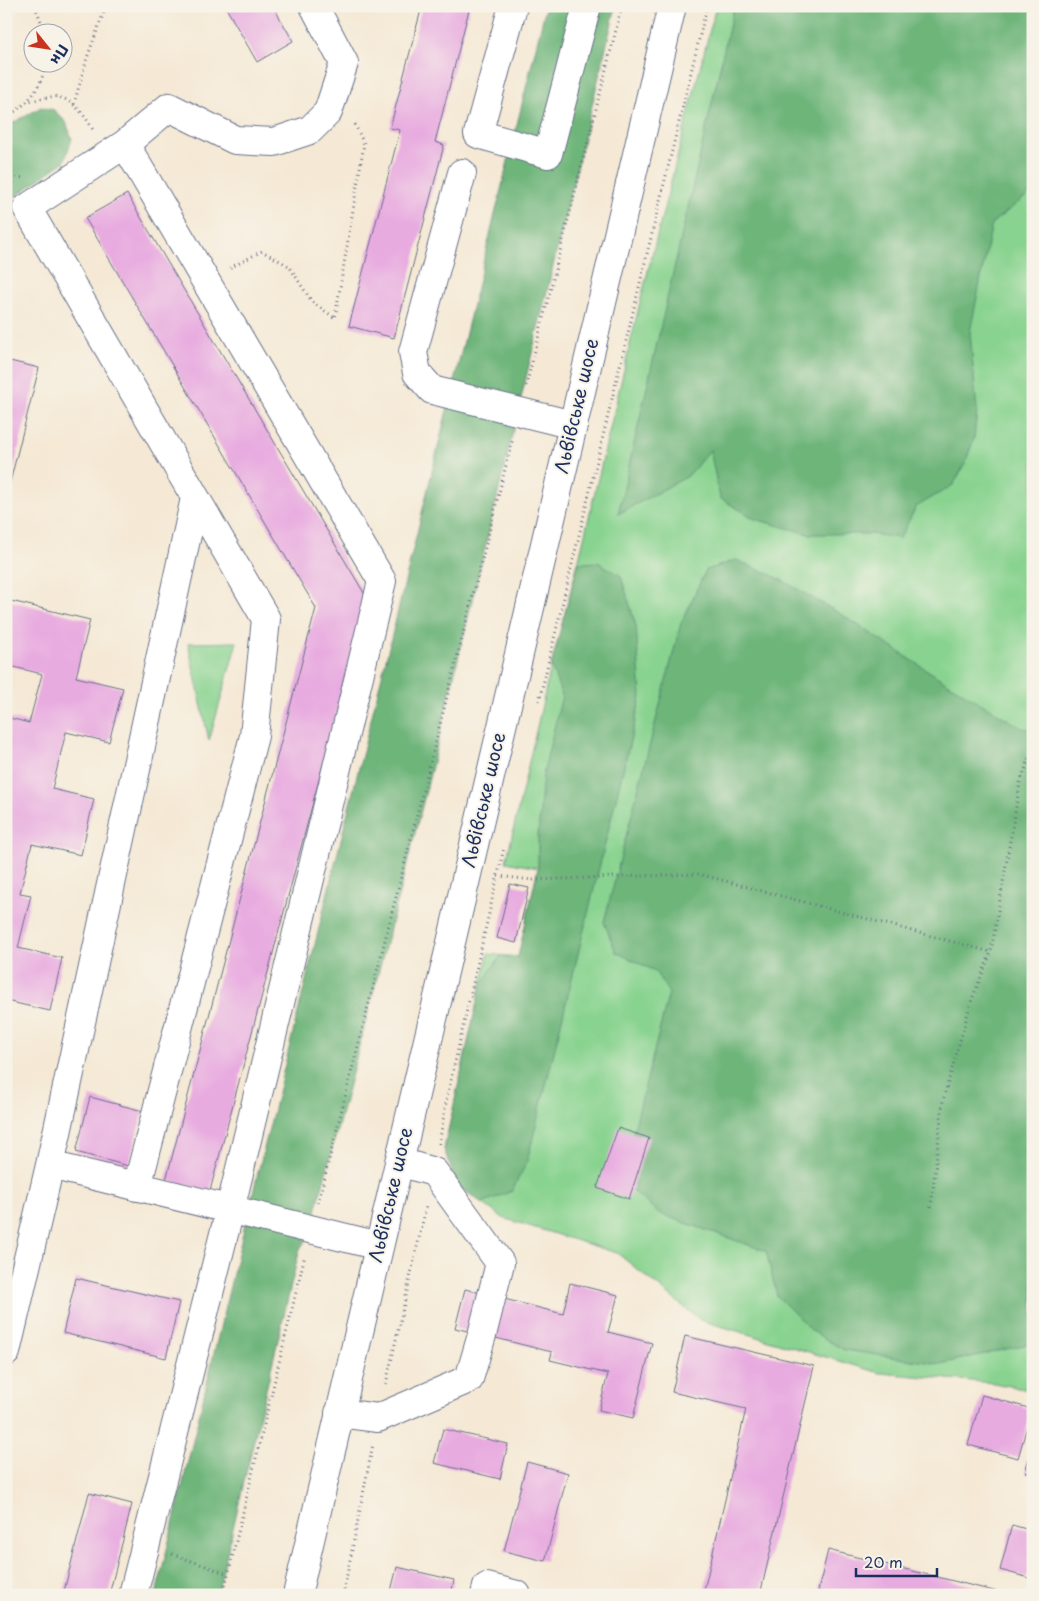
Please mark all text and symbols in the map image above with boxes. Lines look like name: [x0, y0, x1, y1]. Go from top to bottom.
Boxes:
north arrow: [22, 22, 72, 72]
text: Пн: [46, 41, 74, 69]
street label: Львівське шосе: [547, 335, 604, 476]
street label: Львівське шосе: [454, 729, 511, 870]
street label: Львівське шосе: [361, 1124, 418, 1265]
scale bar: [856, 1546, 938, 1578]
text: 20 m: [864, 1550, 903, 1573]

